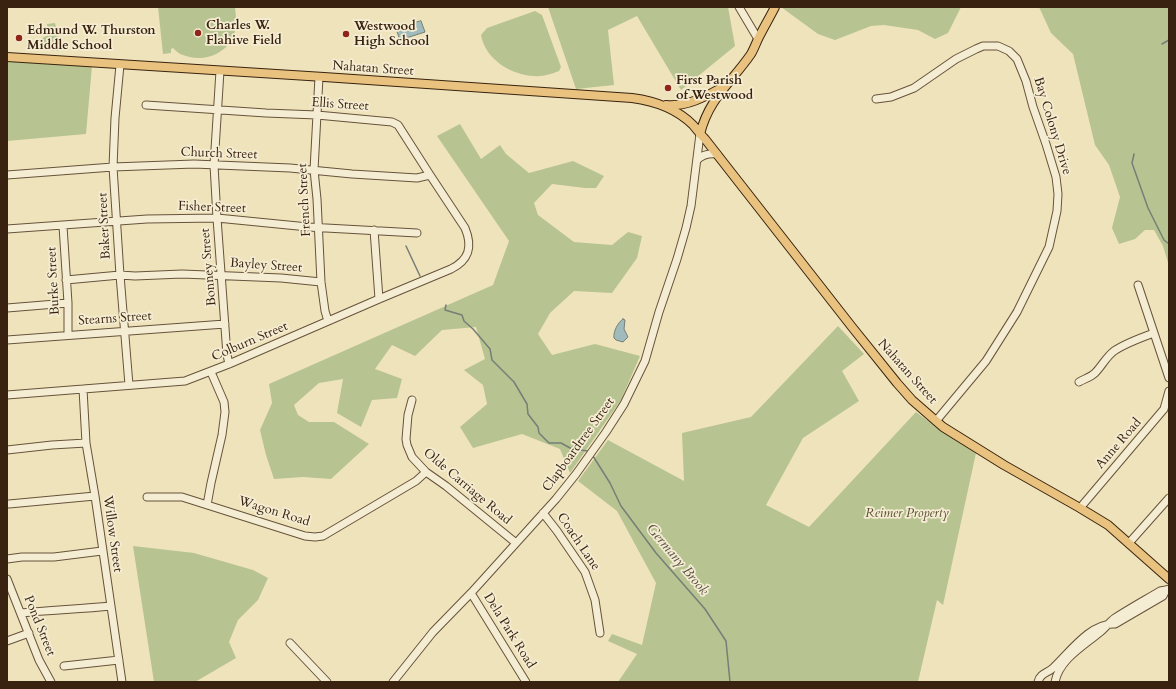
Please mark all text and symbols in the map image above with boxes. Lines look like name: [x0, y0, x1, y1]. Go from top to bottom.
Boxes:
place label: Charles W. Flahive Field: [206, 18, 282, 49]
place label: Westwood High School: [354, 19, 429, 50]
place label: Edmund W. Thurston Middle School: [27, 23, 156, 54]
marker: Charles W. Flahive Field: [193, 28, 203, 38]
marker: Westwood High School: [341, 29, 351, 39]
marker: Edmund W. Thurston Middle School: [14, 33, 24, 43]
street label: Nahatan Street: [332, 58, 414, 80]
place label: First Parish of Westwood: [676, 73, 753, 104]
street label: Bay Colony Drive: [1030, 75, 1074, 177]
marker: First Parish of Westwood: [663, 83, 673, 93]
street label: Ellis Street: [311, 95, 369, 115]
street label: Church Street: [180, 145, 258, 163]
street label: French Street: [295, 163, 315, 237]
street label: Baker Street: [95, 192, 115, 260]
street label: Fisher Street: [178, 199, 246, 217]
street label: Bonney Street: [198, 227, 220, 307]
street label: Burke Street: [44, 246, 64, 316]
street label: Bayley Street: [229, 256, 303, 276]
street label: Stearns Street: [78, 309, 152, 329]
street label: Colburn Street: [210, 319, 290, 365]
street label: Nahatan Street: [874, 337, 940, 407]
street label: Clapboardtree Street: [540, 395, 618, 495]
street label: Anne Road: [1093, 415, 1145, 473]
street label: Olde Carriage Road: [420, 446, 514, 528]
street label: Wagon Road: [236, 494, 312, 530]
street label: Willow Street: [99, 495, 125, 573]
park label: Reimer Property: [865, 506, 949, 522]
street label: Coach Lane: [553, 510, 603, 574]
water label: Germany Brook: [642, 521, 712, 599]
street label: Dela Park Road: [480, 590, 538, 672]
street label: Pond Street: [20, 594, 58, 658]

